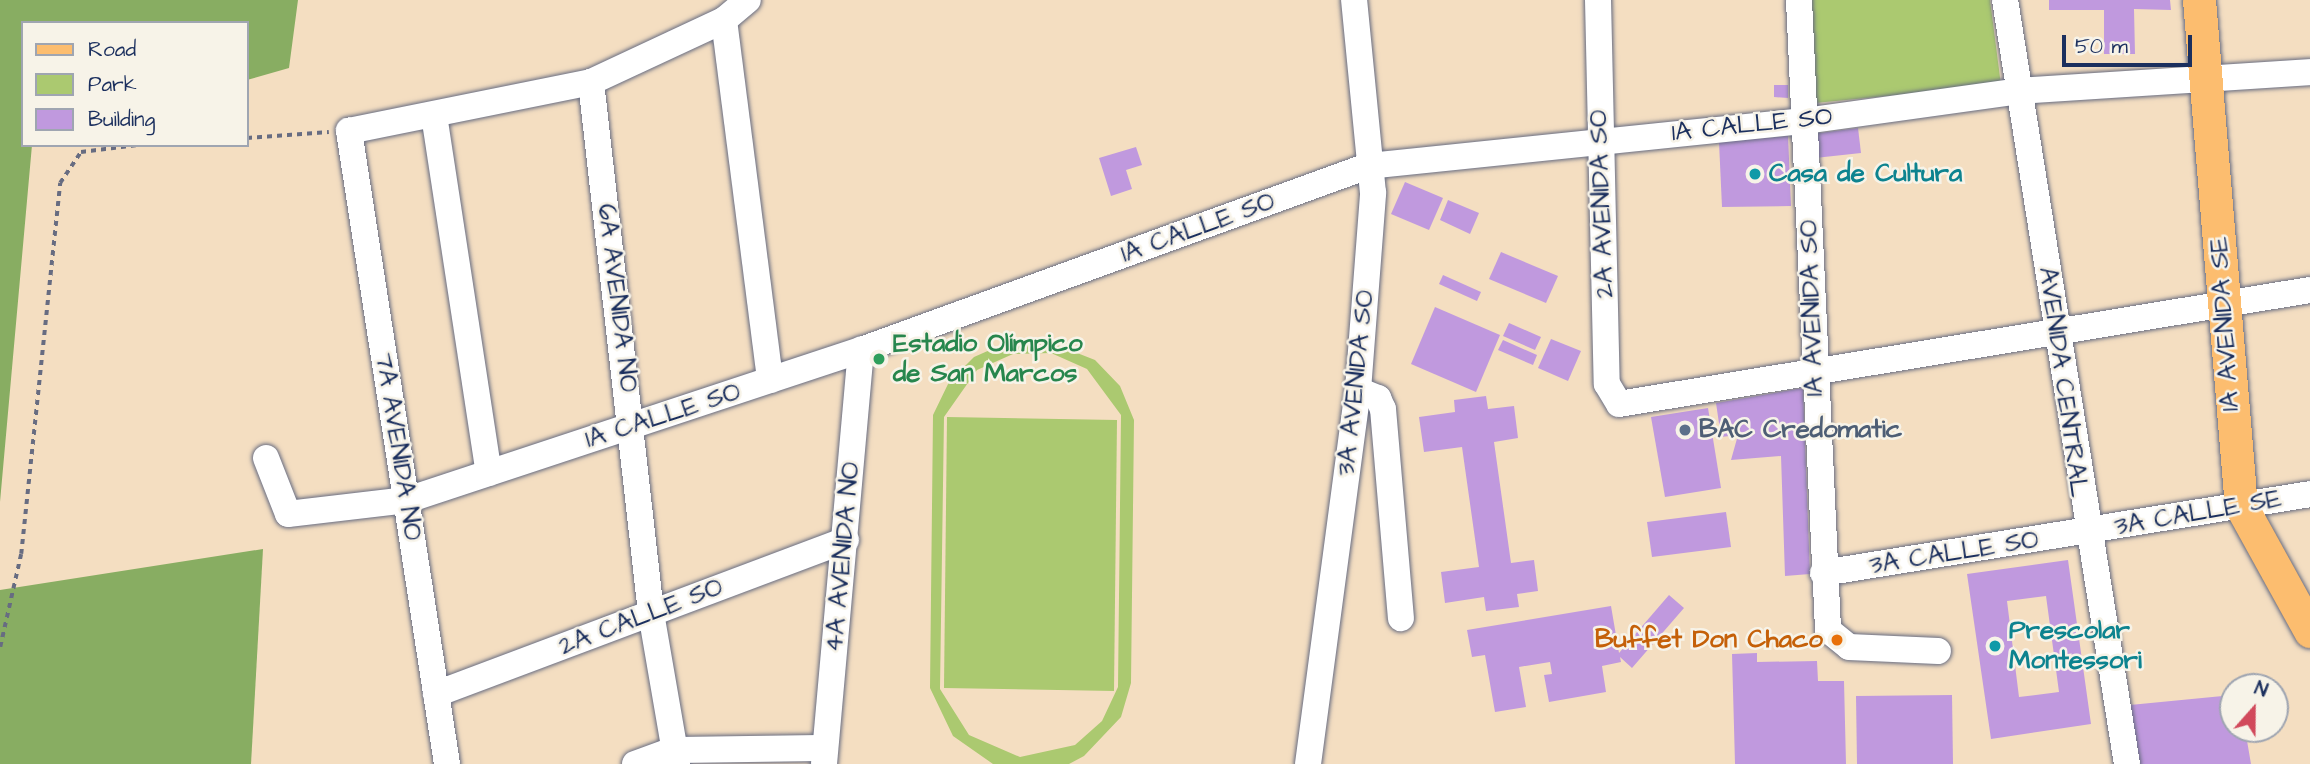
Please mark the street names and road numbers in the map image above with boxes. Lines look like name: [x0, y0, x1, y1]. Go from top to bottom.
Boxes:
street label: 1A CALLE SO: [1670, 101, 1834, 149]
street label: 2A AVENIDA SO: [1583, 109, 1621, 299]
street label: 1A CALLE SO: [1117, 186, 1279, 270]
street label: 6A AVENIDA NO: [590, 202, 644, 394]
street label: 1A AVENIDA SO: [1793, 219, 1831, 397]
street label: 1A AVENIDA SE: [2203, 236, 2247, 412]
street label: AVENIDA CENTRAL: [2031, 265, 2095, 499]
street label: 3A AVENIDA SO: [1331, 288, 1381, 478]
street label: 7A AVENIDA NO: [368, 351, 428, 543]
street label: 1A CALLE SO: [581, 376, 745, 456]
street label: 4A AVENIDA NO: [819, 461, 867, 653]
street label: 3A CALLE SE: [2112, 483, 2284, 543]
street label: 3A CALLE SO: [1867, 524, 2041, 582]
street label: 2A CALLE SO: [555, 571, 727, 663]

